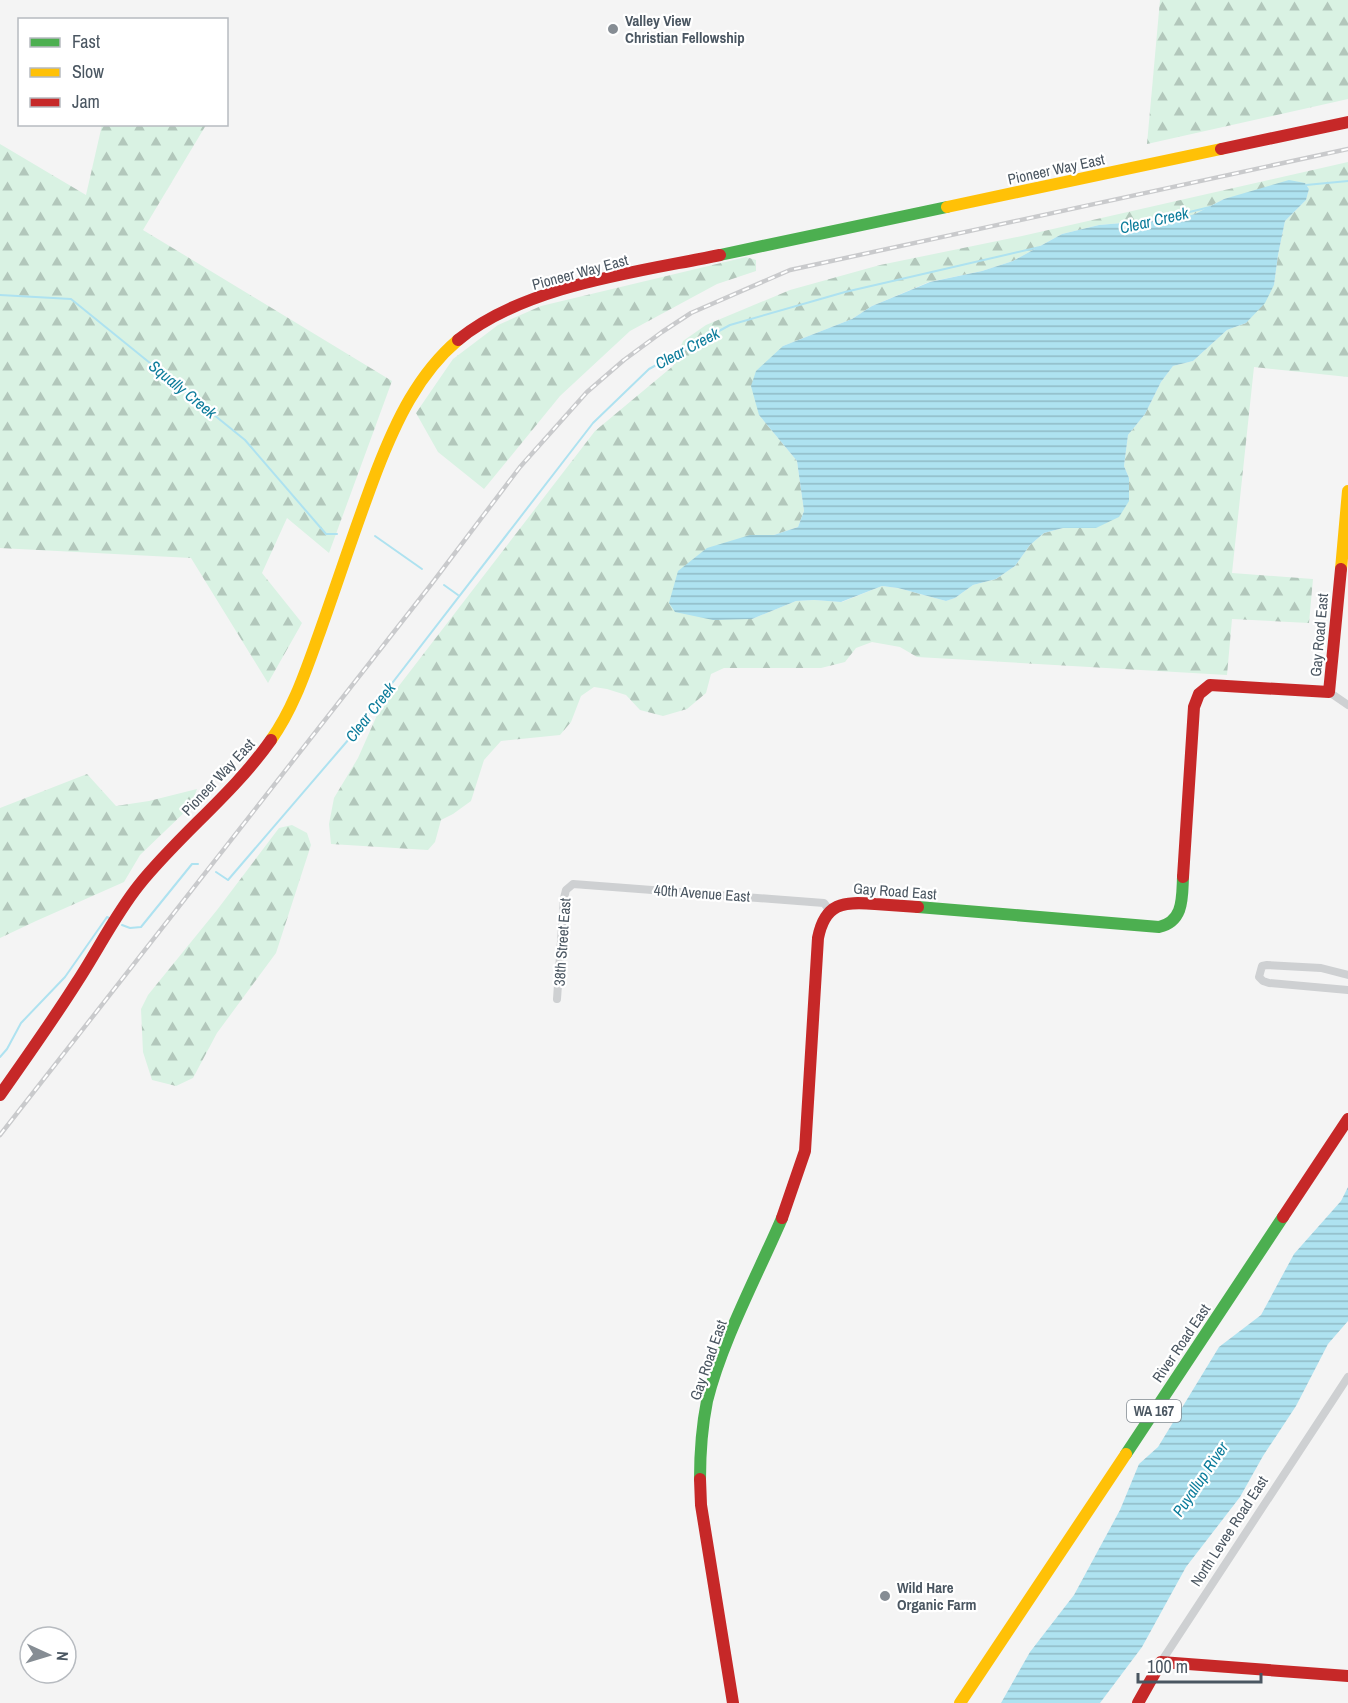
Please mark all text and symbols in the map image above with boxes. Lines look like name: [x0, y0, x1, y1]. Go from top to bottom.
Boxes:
place label: Valley View Christian Fellowship: [625, 10, 745, 48]
legend: [18, 18, 228, 126]
marker: Valley View Christian Fellowship: [606, 22, 620, 36]
text: Fast: [72, 29, 100, 54]
text: Slow: [72, 59, 104, 84]
text: Jam: [72, 89, 100, 114]
street label: Pioneer Way East: [1006, 148, 1107, 190]
water label: Clear Creek: [1117, 201, 1191, 239]
street label: Pioneer Way East: [530, 249, 631, 295]
water label: Clear Creek: [651, 322, 723, 374]
water label: Squally Creek: [144, 355, 222, 424]
street label: Gay Road East: [1305, 592, 1333, 677]
water label: Clear Creek: [340, 677, 400, 746]
street label: Pioneer Way East: [177, 733, 260, 820]
street label: Gay Road East: [853, 878, 938, 904]
street label: 40th Avenue East: [653, 879, 751, 907]
street label: 38th Street East: [548, 897, 576, 987]
street label: River Road East: [1147, 1299, 1215, 1386]
street label: Gay Road East: [684, 1317, 732, 1403]
road number: WA 167: [1127, 1400, 1181, 1422]
water label: Puyallup River: [1167, 1437, 1233, 1521]
street label: North Levee Road East: [1185, 1471, 1273, 1590]
place label: Wild Hare Organic Farm: [897, 1577, 976, 1615]
marker: Wild Hare Organic Farm: [878, 1589, 892, 1603]
north arrow: [18, 1625, 78, 1685]
scale bar: [1138, 1646, 1261, 1684]
text: N: [52, 1651, 74, 1662]
text: 100 m: [1147, 1654, 1188, 1679]

